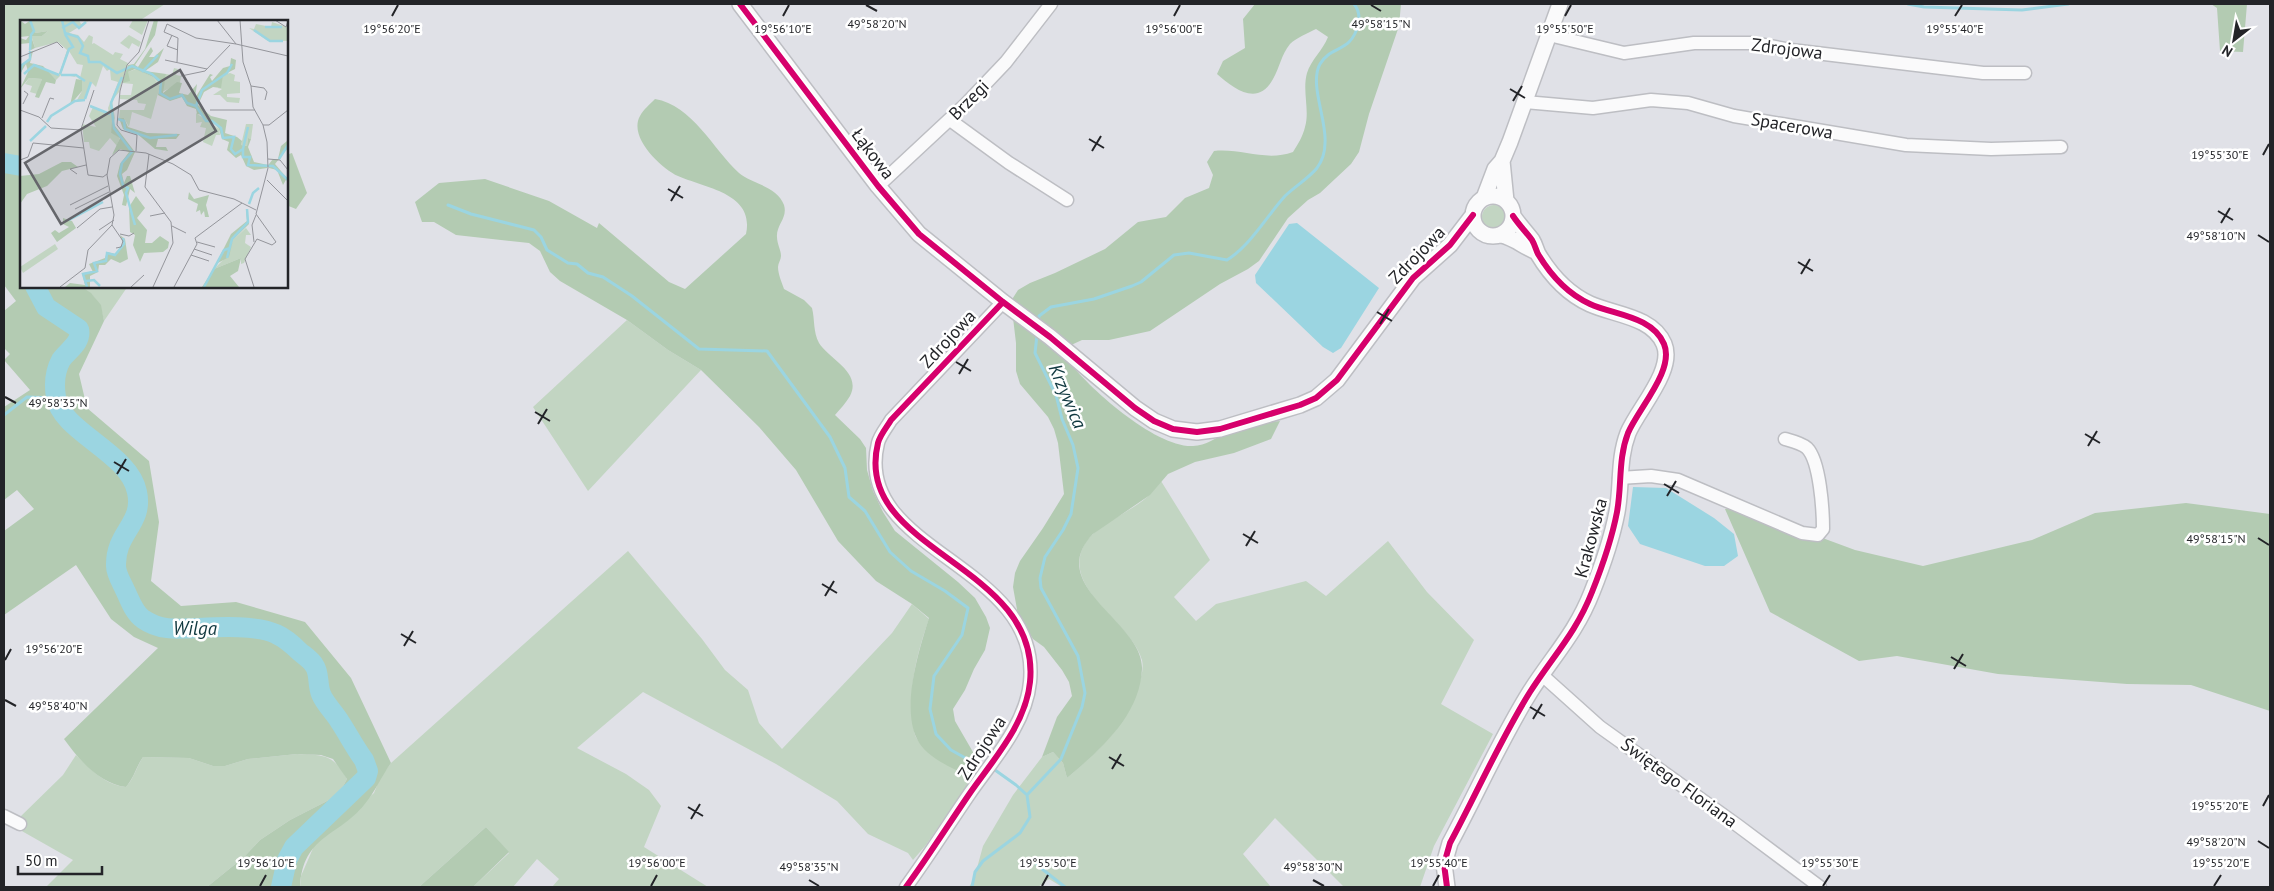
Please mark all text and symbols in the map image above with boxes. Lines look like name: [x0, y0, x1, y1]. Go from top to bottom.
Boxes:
north arrow: [2209, 15, 2259, 65]
text: 49°58'20"N: [847, 16, 907, 31]
text: 49°58'15"N: [1351, 16, 1411, 31]
inset map: [20, 20, 288, 288]
text: 19°56'20"E: [363, 21, 421, 36]
text: 19°56'10"E: [754, 21, 812, 36]
text: 19°56'00"E: [1145, 21, 1203, 36]
text: 19°55'50"E: [1536, 21, 1594, 36]
text: 19°55'40"E: [1926, 21, 1984, 36]
street label: Zdrojowa: [1750, 33, 1824, 64]
text: N: [2219, 41, 2236, 61]
street label: Brzegi: [944, 75, 994, 125]
street label: Spacerowa: [1749, 107, 1835, 144]
street label: Łąkowa: [847, 124, 900, 184]
text: 19°55'30"E: [2191, 147, 2249, 162]
street label: Zdrojowa: [1383, 221, 1450, 288]
text: 49°58'10"N: [2186, 228, 2246, 243]
street label: Zdrojowa: [915, 305, 980, 373]
water label: Krzywica: [1044, 360, 1093, 433]
text: 49°58'35"N: [28, 395, 88, 410]
street label: Krakowska: [1569, 495, 1612, 580]
text: 49°58'15"N: [2186, 531, 2246, 546]
water label: Wilga: [173, 616, 218, 640]
text: 19°56'20"E: [25, 641, 83, 656]
text: 49°58'40"N: [28, 698, 88, 713]
street label: Zdrojowa: [952, 711, 1011, 784]
street label: Świętego Floriana: [1616, 733, 1742, 833]
text: 19°55'20"E: [2191, 798, 2249, 813]
text: 49°58'20"N: [2186, 834, 2246, 849]
scale bar: [18, 844, 101, 876]
text: 50 m: [25, 851, 58, 870]
text: 19°56'10"E: [237, 855, 295, 870]
text: 19°56'00"E: [628, 855, 686, 870]
text: 19°55'50"E: [1019, 855, 1077, 870]
text: 19°55'40"E: [1410, 855, 1468, 870]
text: 19°55'30"E: [1801, 855, 1859, 870]
text: 19°55'20"E: [2192, 855, 2250, 870]
text: 49°58'35"N: [779, 859, 839, 874]
text: 49°58'30"N: [1283, 859, 1343, 874]

